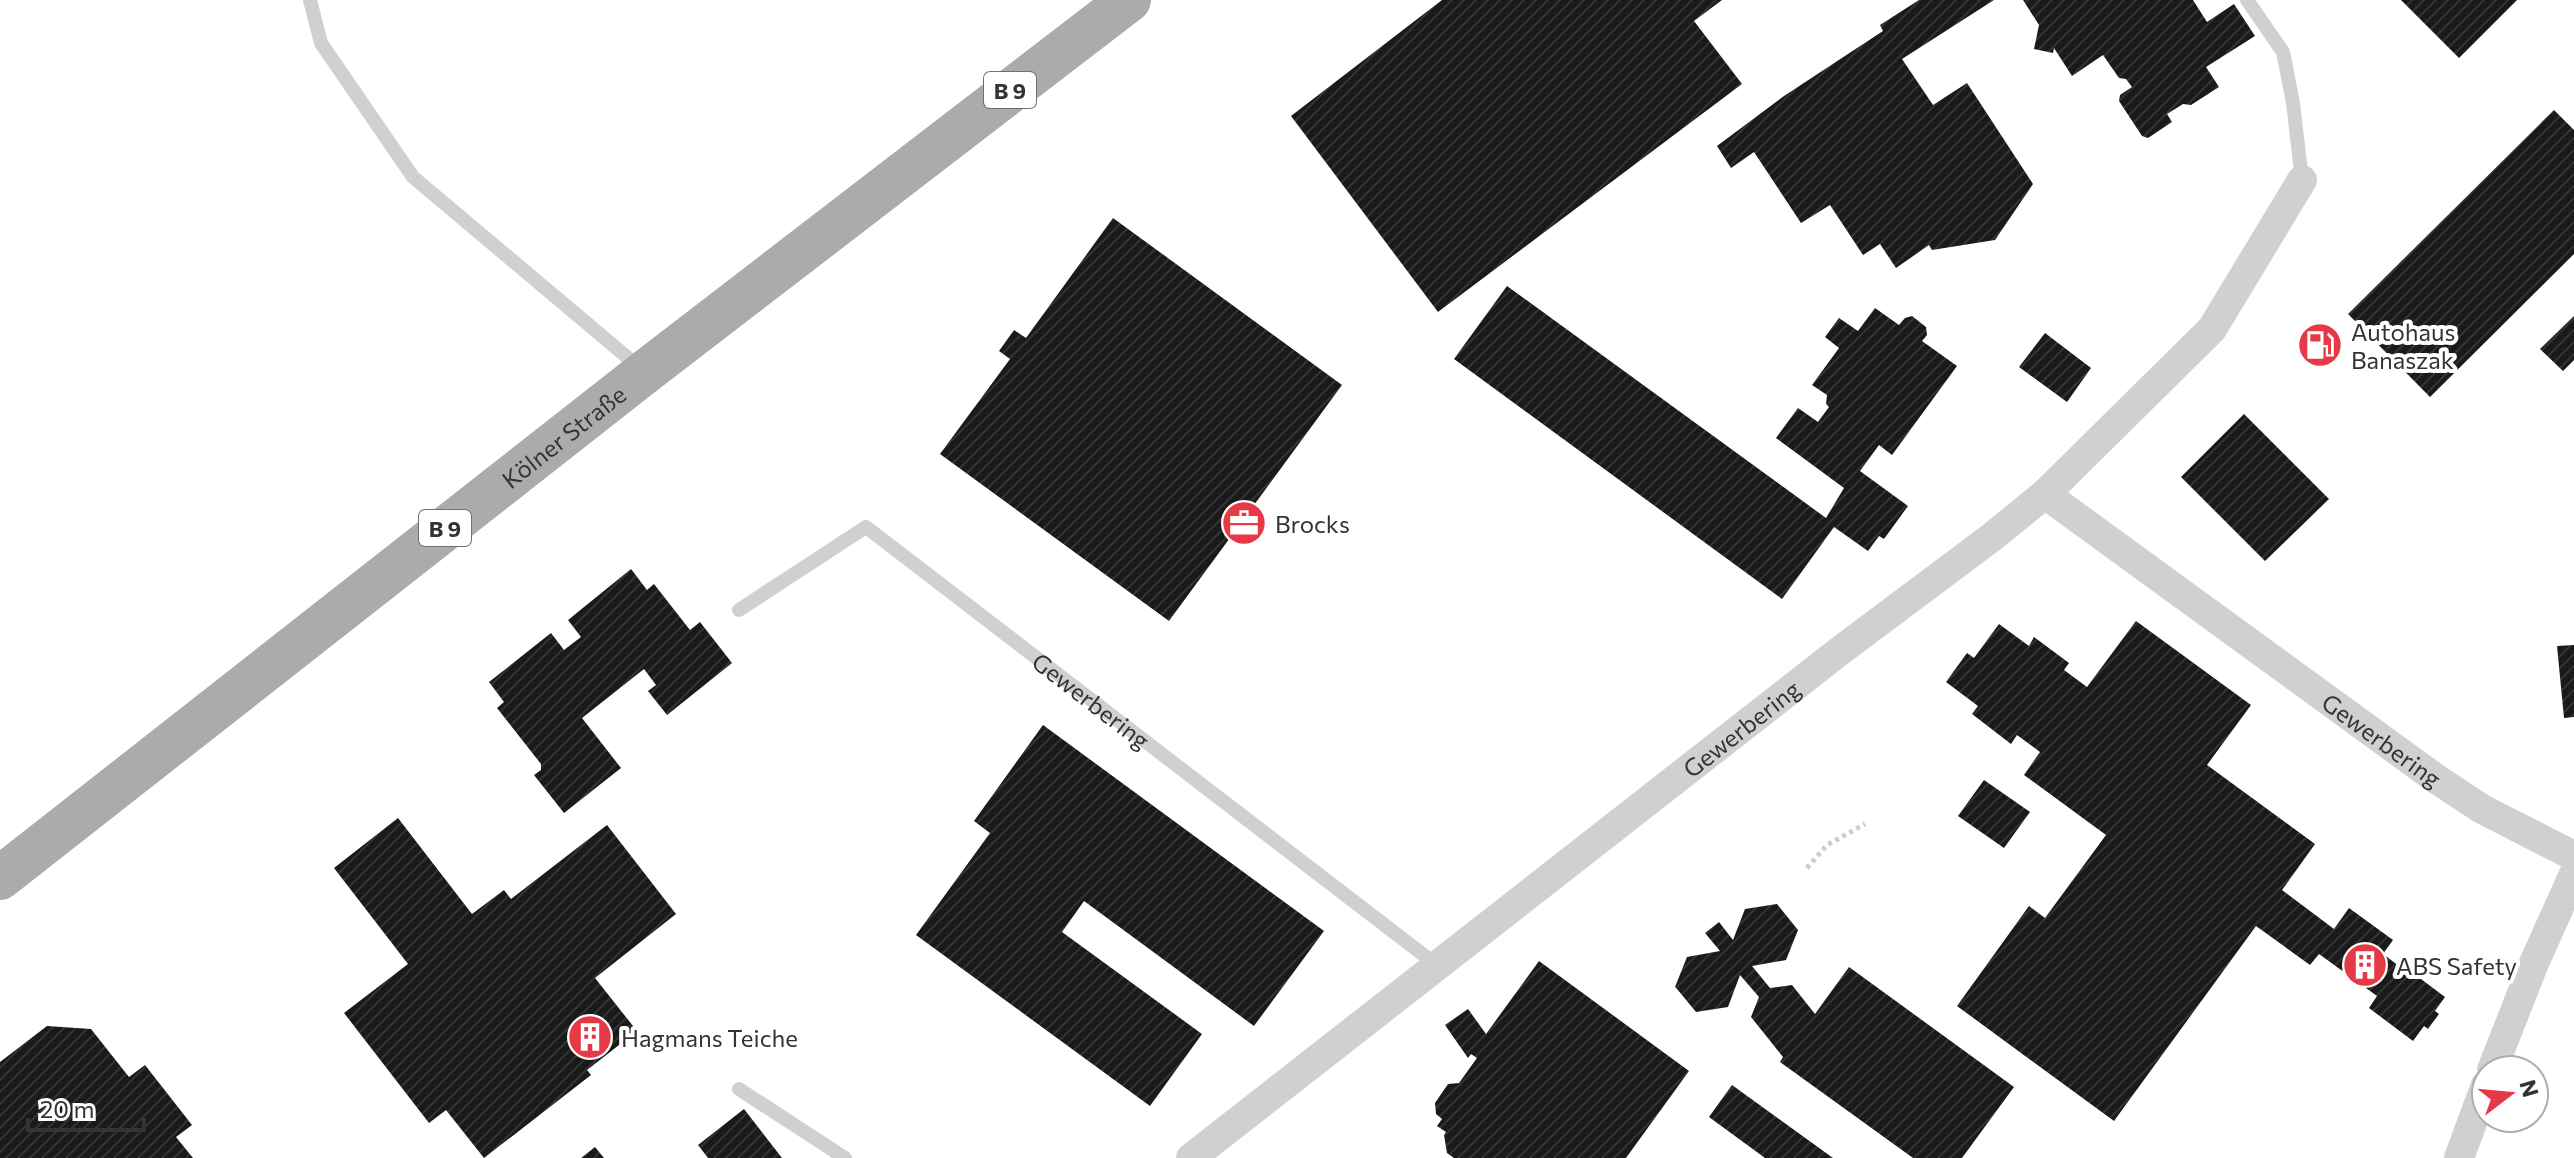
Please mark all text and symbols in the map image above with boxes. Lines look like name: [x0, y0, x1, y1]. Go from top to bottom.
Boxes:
road number: B 9: [984, 72, 1036, 108]
place label: Autohaus Banaszak: [2351, 317, 2455, 374]
fuel station icon: Autohaus Banaszak: [2296, 321, 2344, 369]
street label: Kölner Straße: [496, 379, 631, 494]
office icon: Brocks: [1220, 499, 1268, 547]
place label: Brocks: [1275, 509, 1350, 538]
road number: B 9: [419, 510, 471, 546]
street label: Gewerbering: [1027, 646, 1156, 754]
street label: Gewerbering: [1677, 674, 1805, 783]
street label: Gewerbering: [2317, 687, 2448, 793]
building icon: ABS Safety: [2341, 941, 2389, 989]
place label: ABS Safety: [2396, 951, 2517, 980]
building icon: Hagmans Teiche: [566, 1013, 614, 1061]
place label: Hagmans Teiche: [621, 1023, 798, 1052]
north arrow: [2470, 1054, 2550, 1134]
text: N: [2514, 1077, 2545, 1100]
scale bar: [28, 1082, 144, 1132]
text: 20 m: [40, 1094, 94, 1123]

